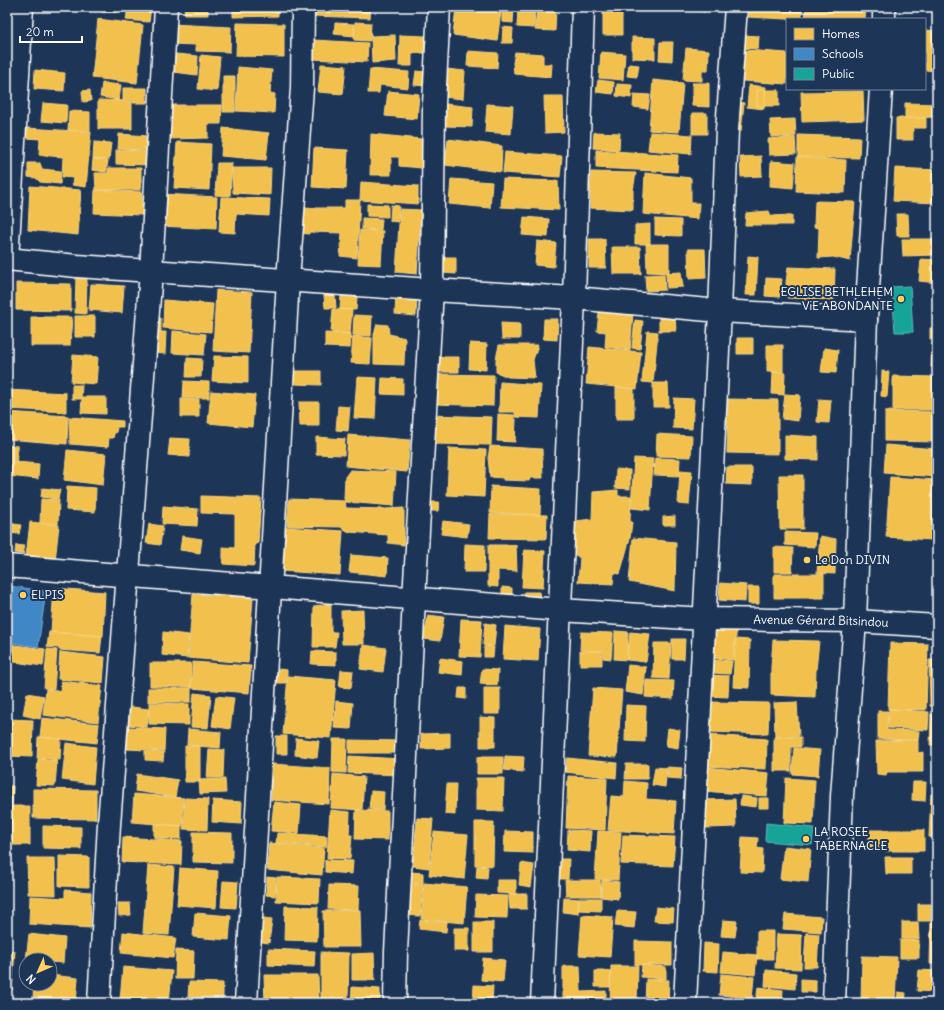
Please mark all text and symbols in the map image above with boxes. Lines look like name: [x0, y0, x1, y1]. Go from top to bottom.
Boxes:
scale bar: [20, 18, 82, 44]
legend: [786, 18, 926, 90]
text: 20 m: [26, 24, 54, 39]
text: Homes: [822, 26, 860, 41]
text: Schools: [822, 46, 863, 61]
text: Public: [822, 66, 854, 81]
place label: EGLISE BETHLEHEM ViE ABONDANTE: [780, 284, 893, 313]
marker: EGLISE BETHLEHEM ViE ABONDANTE: [896, 294, 906, 304]
place label: Le Don DIVIN: [815, 552, 890, 567]
marker: Le Don DIVIN: [802, 555, 812, 565]
place label: ELPIS: [31, 587, 64, 602]
marker: ELPIS: [18, 590, 28, 600]
street label: Avenue Gérard Bitsindou: [753, 612, 889, 630]
place label: LA ROSEE TABERNACLE: [814, 824, 888, 853]
marker: LA ROSEE TABERNACLE: [801, 834, 811, 844]
north arrow: [18, 952, 58, 992]
text: N: [23, 971, 39, 987]

